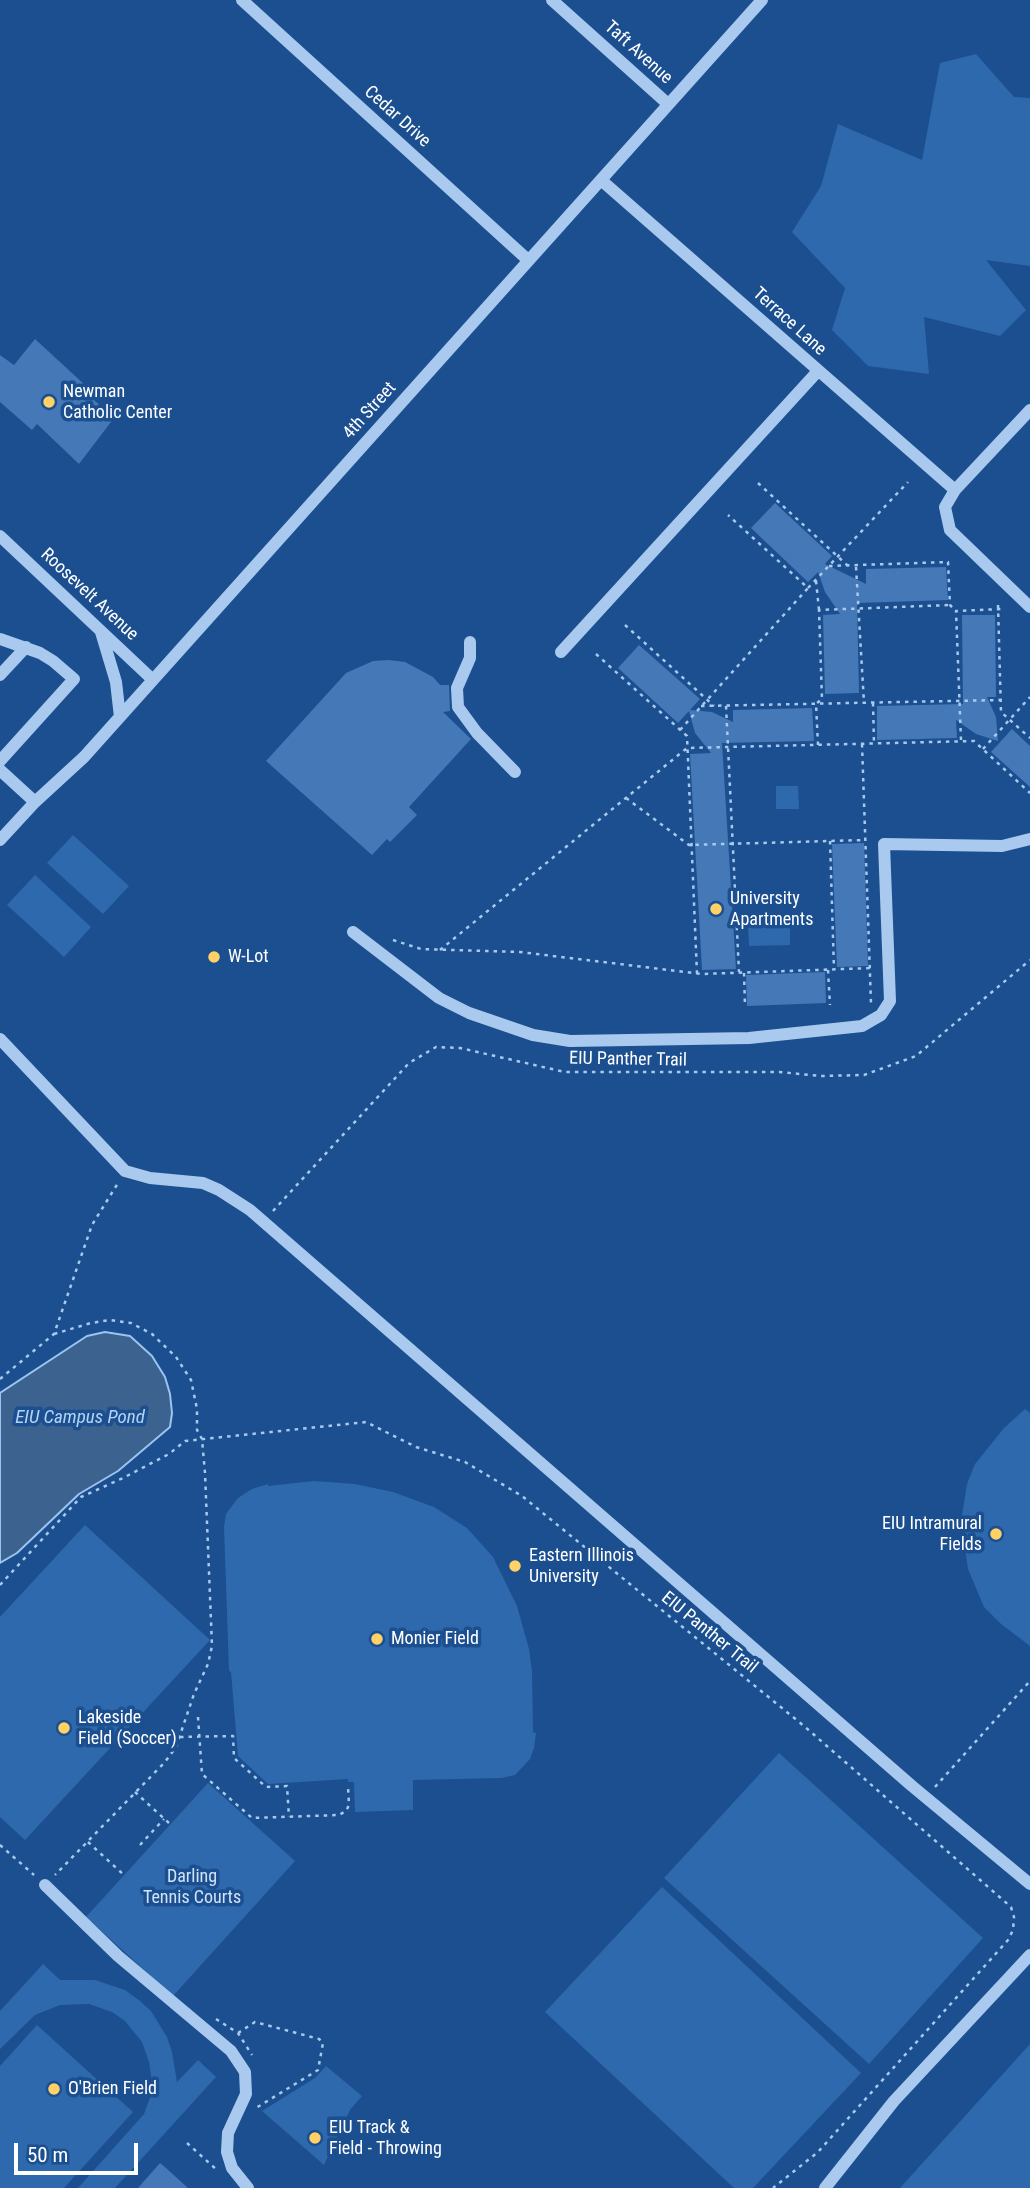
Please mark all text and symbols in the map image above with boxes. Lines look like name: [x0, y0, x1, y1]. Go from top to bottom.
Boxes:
street label: Taft Avenue: [600, 17, 676, 89]
street label: Cedar Drive: [359, 82, 435, 152]
street label: Terrace Lane: [748, 283, 830, 361]
street label: 4th Street: [339, 378, 401, 444]
place label: Newman Catholic Center: [63, 381, 172, 424]
marker: Newman Catholic Center: [41, 394, 57, 410]
street label: Roosevelt Avenue: [36, 544, 142, 646]
place label: University Apartments: [730, 888, 813, 930]
marker: University Apartments: [708, 901, 724, 917]
place label: W-Lot: [228, 946, 269, 968]
marker: W-Lot: [206, 949, 222, 965]
street label: EIU Panther Trail: [569, 1048, 687, 1072]
water label: EIU Campus Pond: [15, 1407, 145, 1429]
place label: EIU Intramural Fields: [882, 1513, 982, 1556]
marker: EIU Intramural Fields: [988, 1526, 1004, 1542]
place label: Eastern Illinois University: [529, 1545, 634, 1588]
marker: Eastern Illinois University: [507, 1558, 523, 1574]
street label: EIU Panther Trail: [656, 1588, 762, 1678]
place label: Monier Field: [391, 1628, 479, 1650]
marker: Monier Field: [369, 1631, 385, 1647]
place label: Lakeside Field (Soccer): [78, 1707, 177, 1750]
marker: Lakeside Field (Soccer): [56, 1720, 72, 1736]
park label: Darling Tennis Courts: [143, 1866, 241, 1909]
place label: O'Brien Field: [68, 2078, 157, 2100]
marker: O'Brien Field: [46, 2081, 62, 2097]
place label: EIU Track & Field - Throwing: [329, 2117, 442, 2160]
scale bar: [18, 2128, 142, 2172]
marker: EIU Track & Field - Throwing: [307, 2130, 323, 2146]
text: 50 m: [27, 2143, 68, 2167]

